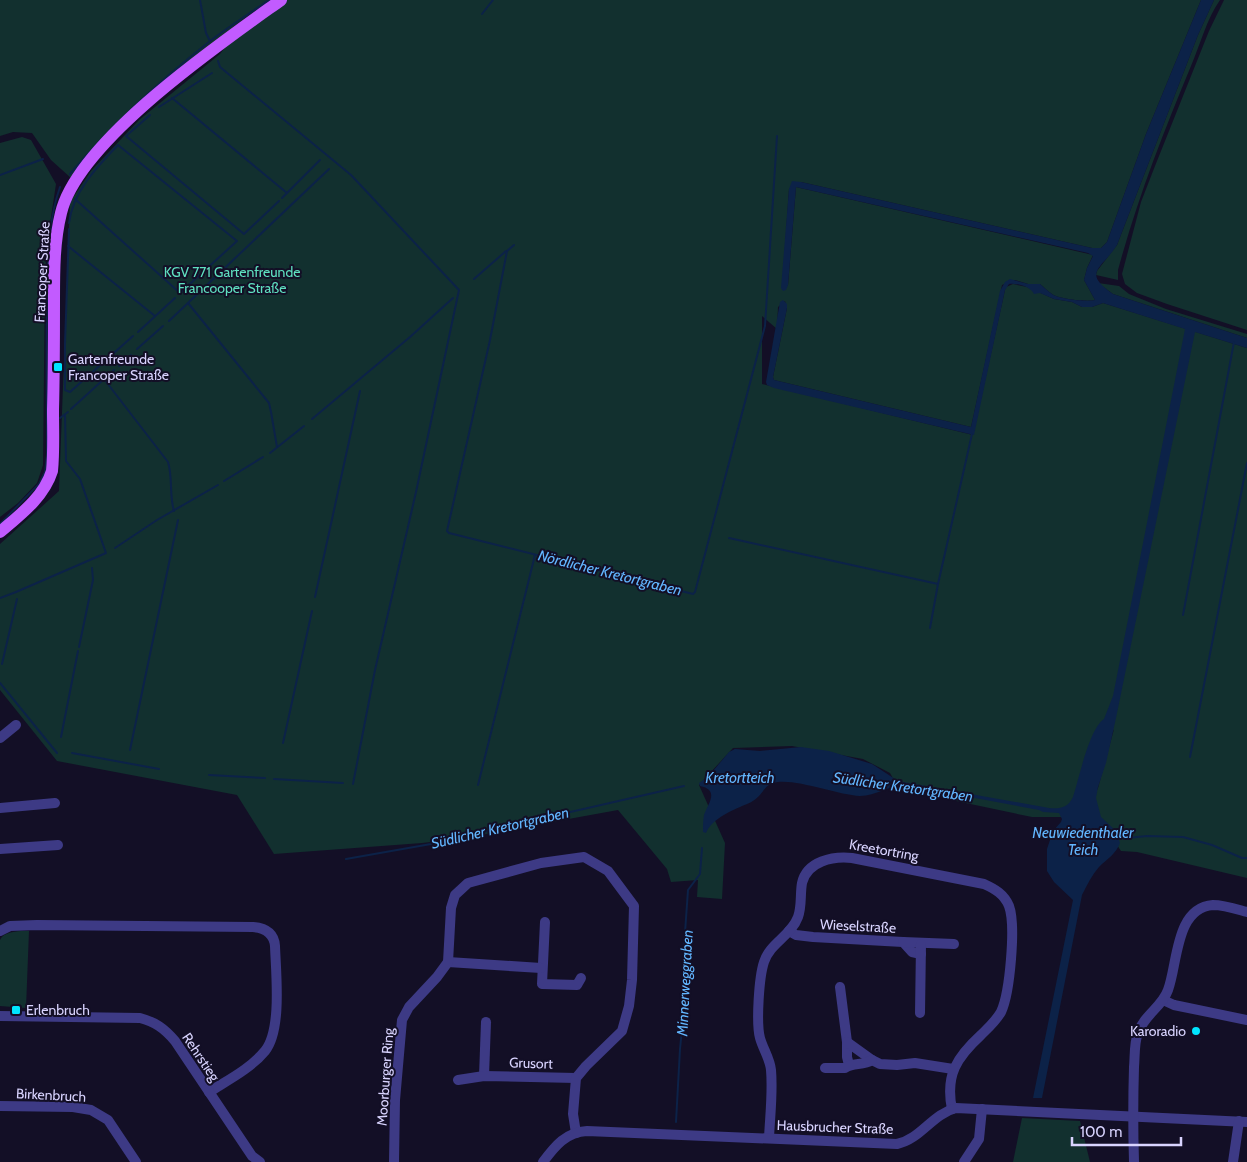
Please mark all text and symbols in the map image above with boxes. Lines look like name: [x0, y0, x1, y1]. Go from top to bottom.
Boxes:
street label: Francoper Straße: [30, 221, 54, 323]
park label: KGV 771 Gartenfreunde Francooper Straße: [164, 263, 300, 297]
place label: Gartenfreunde Francoper Straße: [68, 350, 169, 384]
marker: Gartenfreunde Francoper Straße: [52, 361, 64, 373]
water label: Nördlicher Kretortgraben: [536, 546, 684, 600]
water label: Südlicher Kretortgraben: [832, 768, 974, 806]
water label: Kretortteich: [705, 769, 775, 787]
water label: Südlicher Kretortgraben: [429, 803, 571, 853]
water label: Neuwiedenthaler Teich: [1032, 824, 1135, 859]
street label: Kreetortring: [848, 835, 921, 865]
street label: Wieselstraße: [819, 915, 897, 937]
water label: Minnerweggraben: [673, 929, 697, 1038]
place label: Erlenbruch: [26, 1001, 90, 1019]
marker: Erlenbruch: [10, 1004, 22, 1016]
place label: Karoradio: [1130, 1022, 1186, 1040]
marker: Karoradio: [1190, 1025, 1202, 1037]
street label: Moorburger Ring: [373, 1026, 397, 1127]
street label: Rehrstieg: [178, 1029, 224, 1086]
street label: Grusort: [509, 1053, 553, 1073]
street label: Birkenbruch: [16, 1084, 86, 1106]
scale bar: [1072, 1114, 1181, 1146]
street label: Hausbrucher Straße: [776, 1116, 894, 1138]
text: 100 m: [1080, 1123, 1122, 1141]

